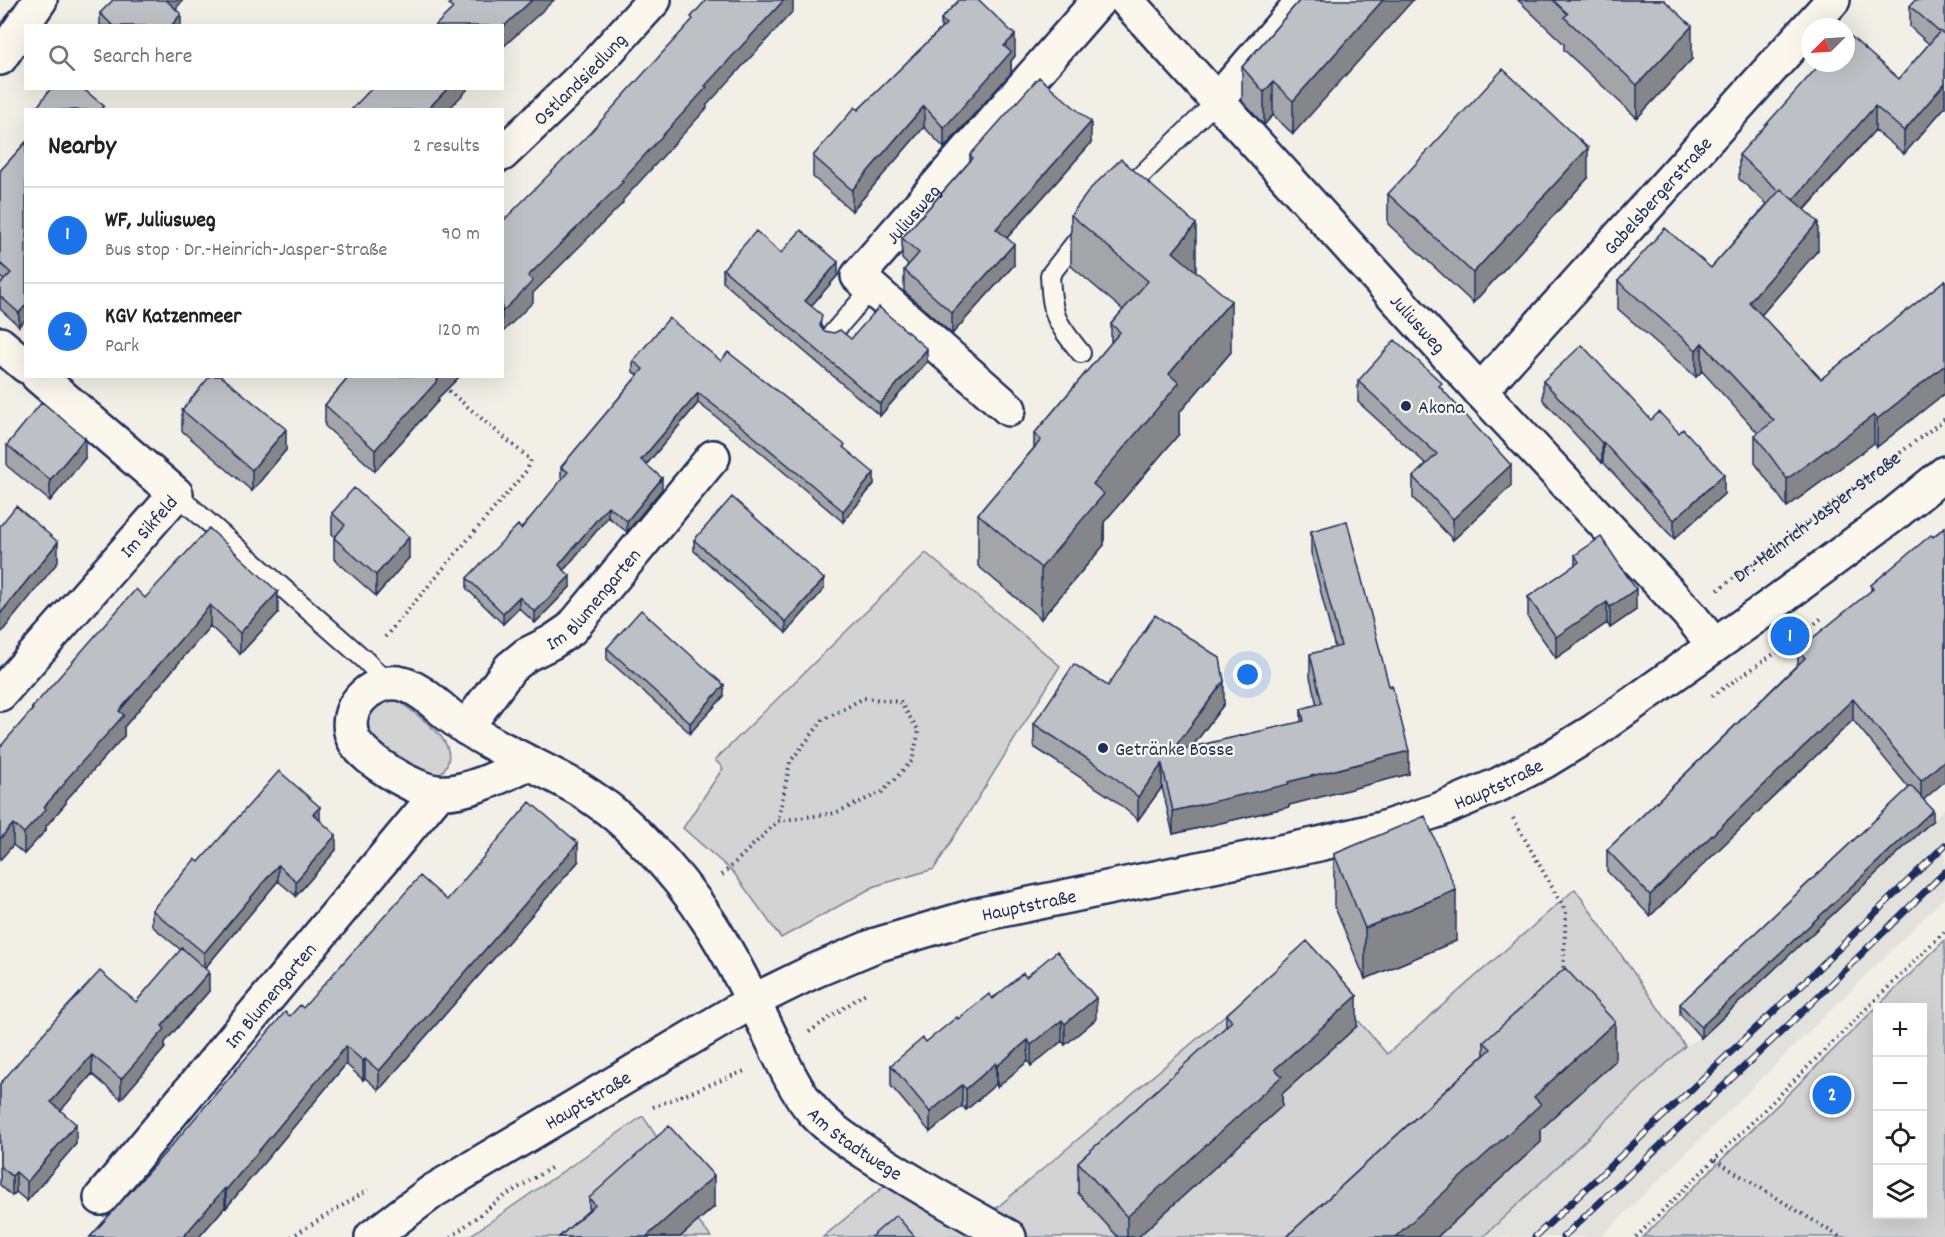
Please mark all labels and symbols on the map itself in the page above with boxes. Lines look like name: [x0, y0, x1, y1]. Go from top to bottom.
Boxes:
north arrow: [1801, 18, 1855, 72]
street label: Ostlandsiedlung: [528, 28, 635, 134]
street label: Gabelsbergerstraße: [1598, 131, 1720, 262]
street label: Juliusweg: [881, 179, 949, 252]
street label: Juliusweg: [1382, 289, 1451, 361]
place label: Akona: [1418, 395, 1465, 423]
marker: Akona: [1399, 399, 1413, 413]
street label: Dr.-Heinrich-Jasper-Straße: [1728, 446, 1908, 591]
street label: Im Sikfeld: [115, 490, 186, 565]
street label: Im Blumengarten: [542, 543, 649, 660]
pin: 1: [1770, 614, 1810, 658]
your location: [1233, 660, 1262, 689]
place label: Getränke Bosse: [1115, 737, 1234, 765]
marker: Getränke Bosse: [1096, 741, 1110, 755]
street label: Hauptstraße: [1450, 753, 1549, 819]
street label: Hauptstraße: [980, 884, 1079, 931]
street label: Im Blumengarten: [220, 938, 325, 1056]
street label: Hauptstraße: [541, 1065, 637, 1138]
pin: 2: [1812, 1072, 1852, 1118]
street label: Am Stadtwege: [799, 1102, 907, 1189]

